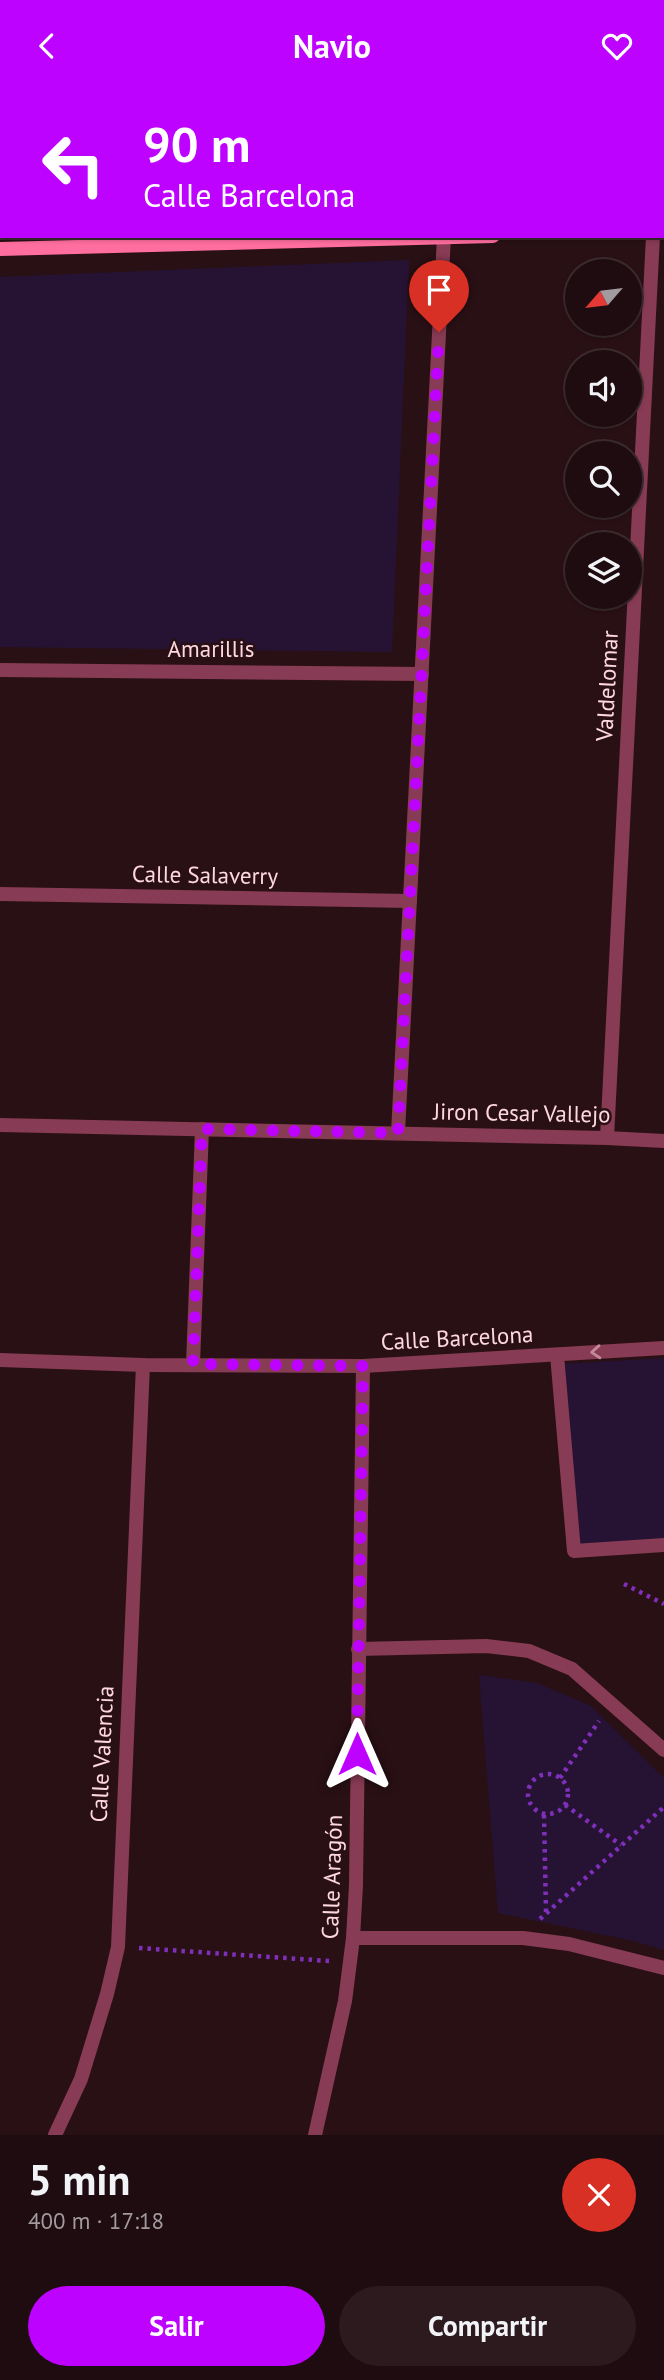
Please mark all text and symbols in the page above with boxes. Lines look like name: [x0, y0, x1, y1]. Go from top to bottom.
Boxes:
text: Navio: [293, 25, 371, 67]
icon: back: [28, 27, 66, 65]
icon: heart: [598, 27, 636, 65]
text: 90 m: [143, 112, 250, 176]
icon: left: [28, 119, 119, 210]
text: Calle Barcelona: [143, 174, 355, 216]
north arrow: [565, 259, 642, 336]
map controls: [565, 259, 642, 609]
pin: [409, 260, 469, 332]
icon: arrive: [420, 271, 458, 309]
button: sound: [565, 350, 642, 427]
button: search: [565, 441, 642, 518]
button: layers: [565, 532, 642, 609]
street label: Valdelomar: [589, 630, 624, 743]
street label: Amarillis: [168, 634, 254, 663]
street label: Calle Salaverry: [132, 859, 279, 890]
street label: Jiron Cesar Vallejo: [432, 1096, 611, 1129]
street label: Calle Barcelona: [380, 1319, 534, 1356]
one-way arrow: [590, 1344, 601, 1359]
street label: Calle Valencia: [83, 1685, 120, 1823]
position arrow: [320, 1717, 394, 1791]
street label: Calle Aragón: [315, 1814, 348, 1940]
text: 5 min: [28, 2152, 130, 2207]
button: close: [562, 2158, 636, 2232]
text: 400 m · 17:18: [28, 2206, 164, 2235]
button: Salir: [28, 2286, 325, 2366]
button: Compartir: [339, 2286, 636, 2366]

